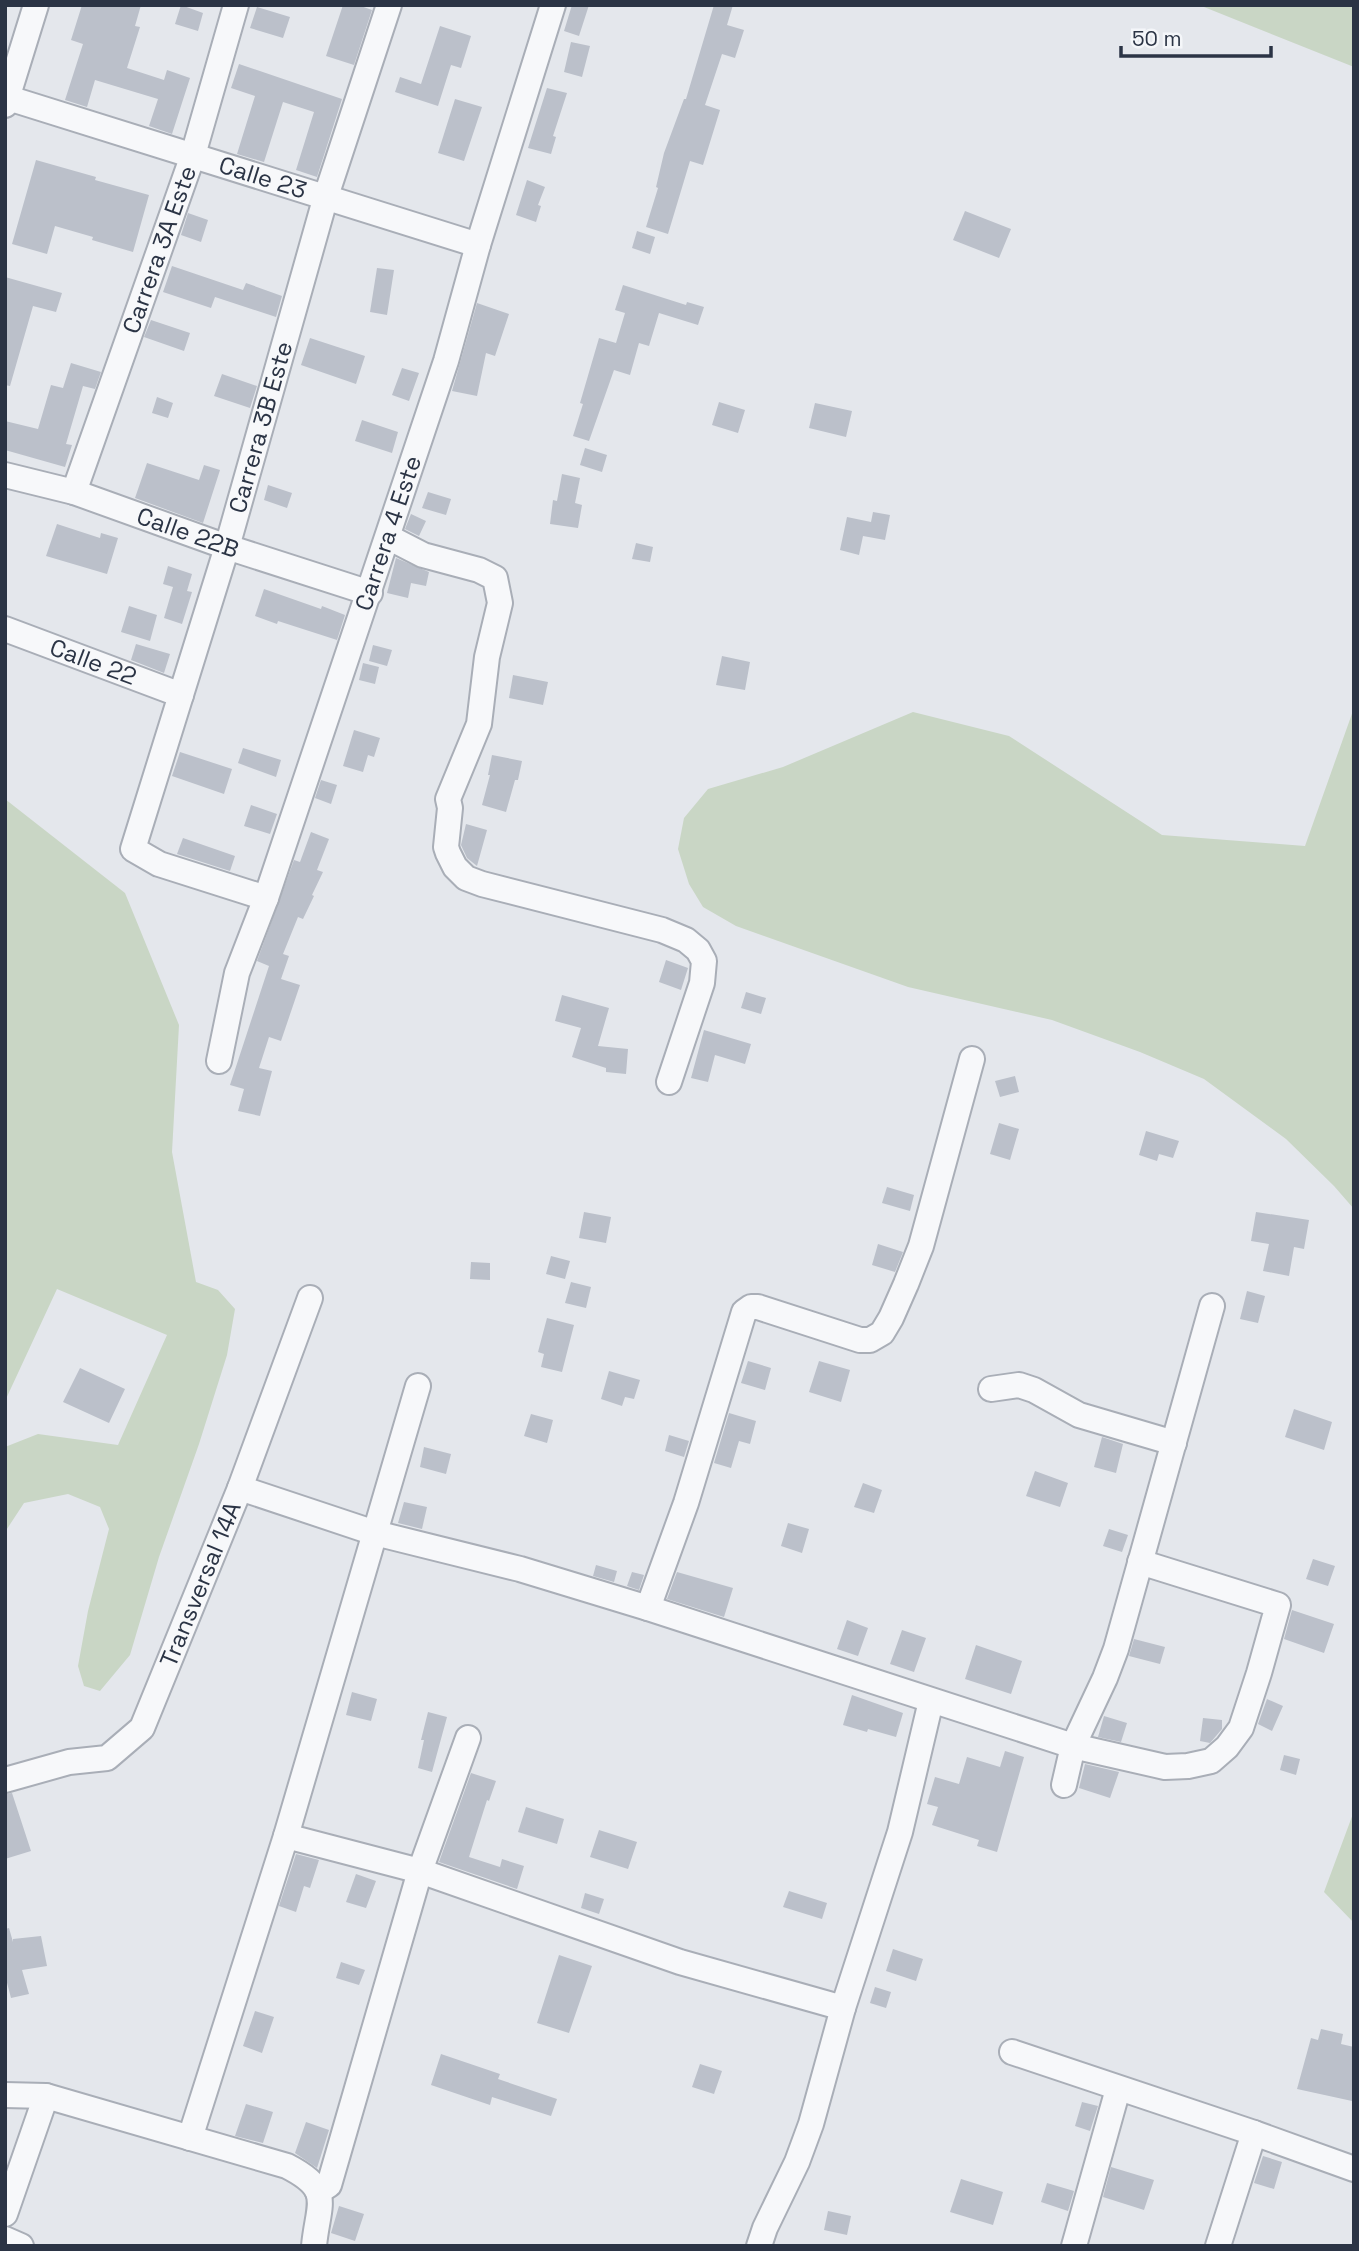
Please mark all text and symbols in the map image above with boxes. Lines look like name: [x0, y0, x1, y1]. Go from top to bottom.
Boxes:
scale bar: [1121, 14, 1272, 58]
text: 50 m: [1132, 25, 1182, 52]
street label: Calle 23: [215, 149, 311, 205]
street label: Carrera 3A Este: [115, 161, 203, 338]
street label: Carrera 3B Este: [221, 338, 299, 517]
street label: Carrera 4 Este: [347, 451, 428, 615]
street label: Calle 22B: [133, 500, 243, 565]
street label: Calle 22: [45, 631, 141, 692]
street label: Transversal 14A: [153, 1497, 248, 1671]

